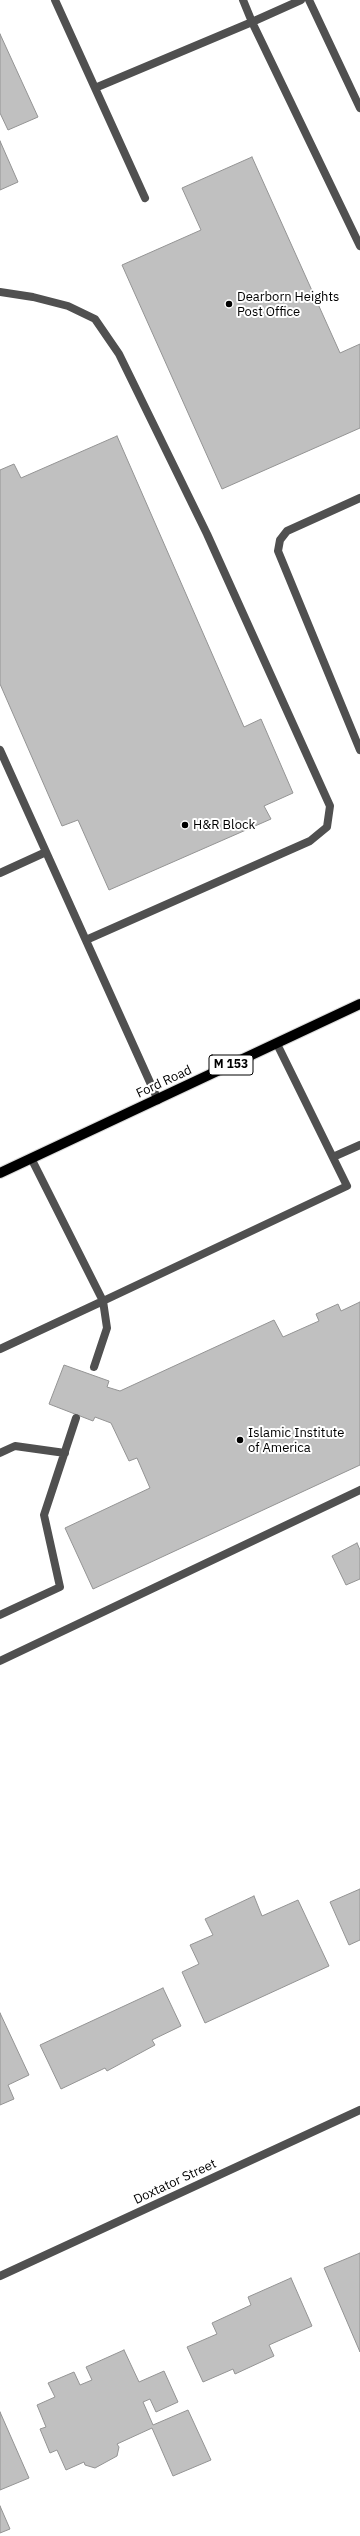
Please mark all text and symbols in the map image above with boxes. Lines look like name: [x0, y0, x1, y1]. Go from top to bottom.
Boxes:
place label: Dearborn Heights Post Office: [237, 289, 339, 320]
marker: Dearborn Heights Post Office: [224, 299, 234, 309]
place label: H&R Block: [193, 817, 255, 833]
marker: H&R Block: [180, 820, 190, 830]
road number: M 153: [209, 1055, 253, 1075]
street label: Ford Road: [134, 1062, 194, 1102]
place label: Islamic Institute of America: [248, 1425, 344, 1456]
marker: Islamic Institute of America: [235, 1435, 245, 1445]
street label: Doxtator Street: [131, 2156, 219, 2208]

